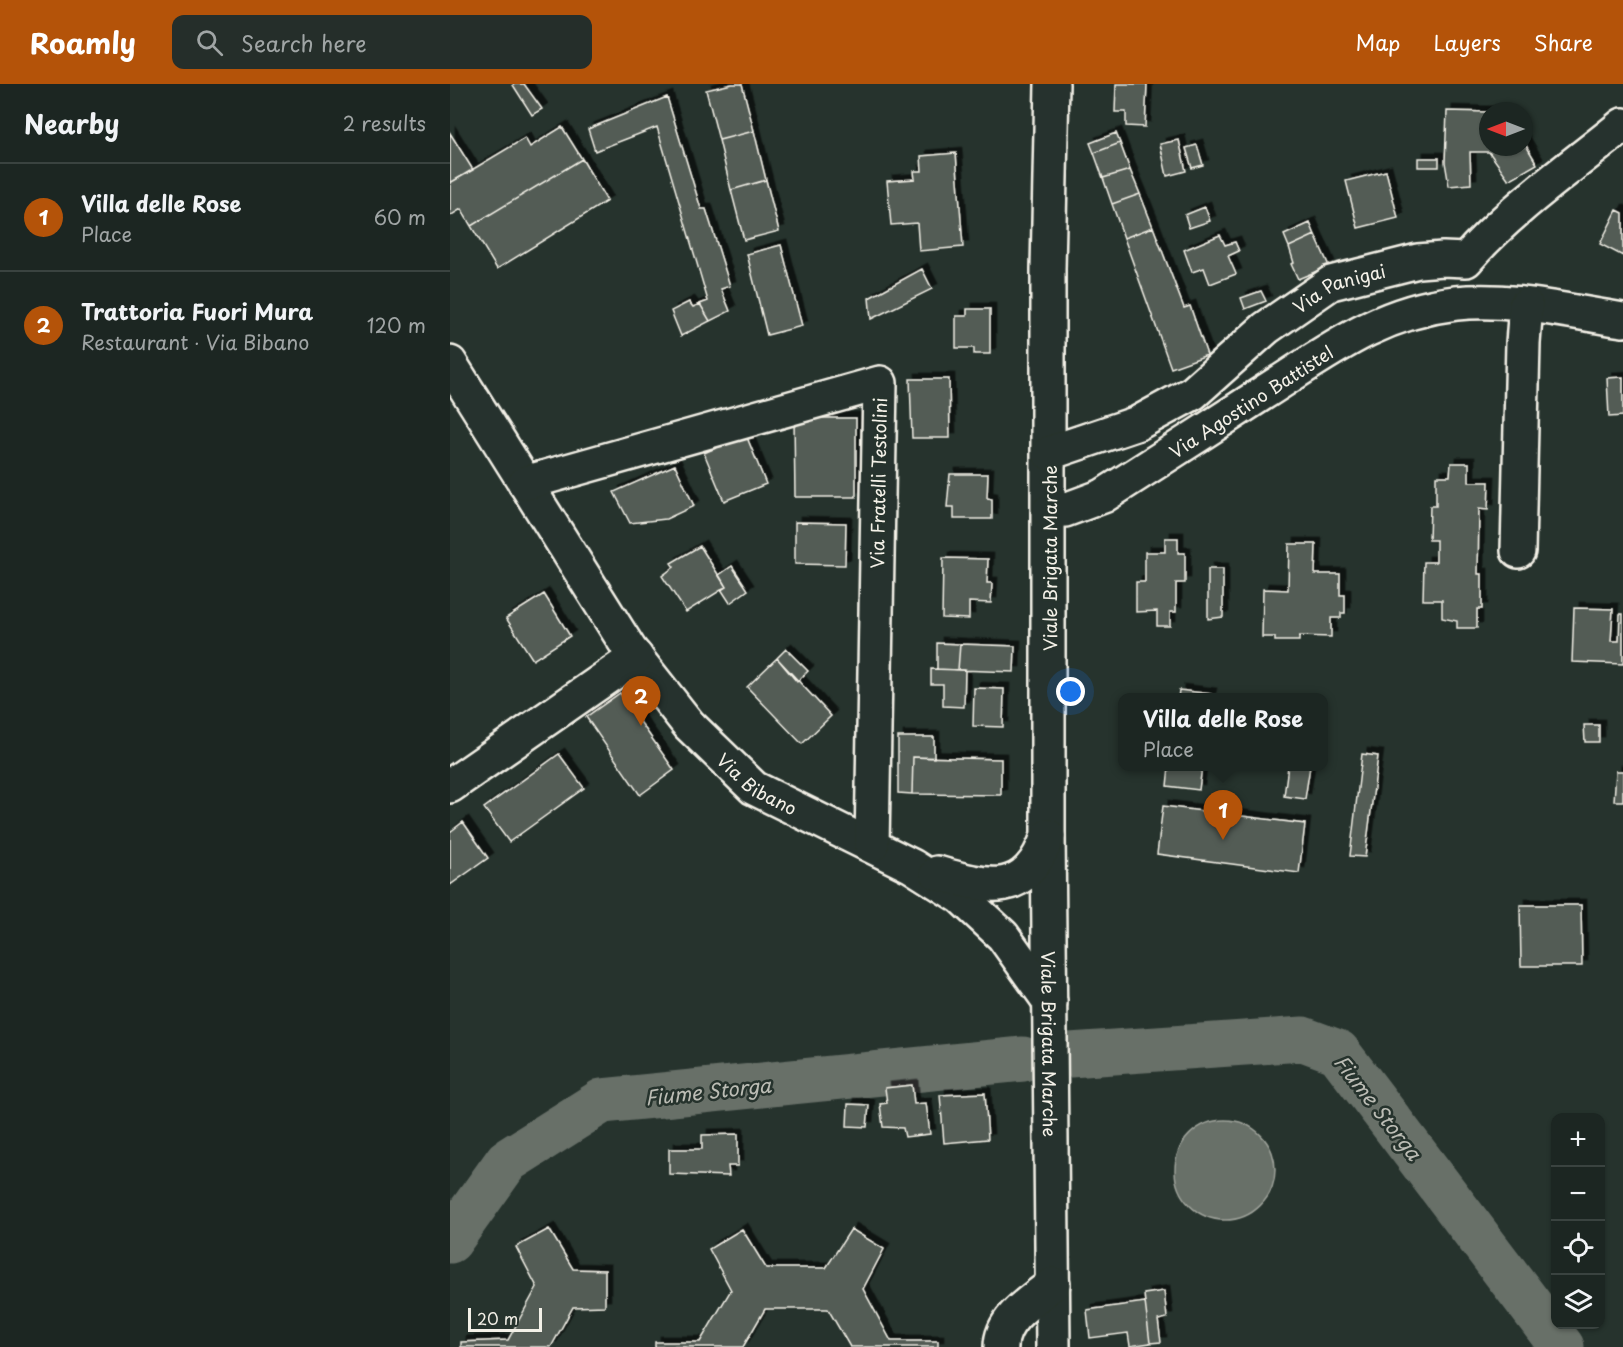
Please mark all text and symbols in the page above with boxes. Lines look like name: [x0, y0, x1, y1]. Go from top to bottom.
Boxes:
search box: [172, 15, 592, 69]
text: Roamly: [30, 21, 136, 64]
icon: search: [193, 26, 226, 59]
text: Search here: [241, 26, 367, 59]
text: Map: [1356, 26, 1400, 58]
text: Layers: [1433, 26, 1501, 58]
text: Share: [1534, 26, 1593, 58]
north arrow: [1479, 102, 1533, 156]
text: Nearby: [24, 104, 119, 143]
text: 2 results: [343, 108, 426, 138]
text: Villa delle Rose: [81, 186, 241, 219]
text: 1: [39, 202, 48, 232]
text: 60 m: [374, 202, 426, 232]
text: Place: [81, 219, 132, 249]
street label: Via Panigai: [1287, 256, 1388, 319]
text: Trattoria Fuori Mura: [81, 294, 313, 327]
text: 2: [36, 310, 51, 340]
text: 120 m: [367, 310, 426, 340]
text: Restaurant · Via Bibano: [81, 327, 309, 357]
street label: Via Agostino Battistel: [1163, 338, 1338, 464]
street label: Via Fratelli Testolini: [863, 397, 893, 569]
street label: Viale Brigata Marche: [1036, 465, 1063, 651]
pin: 2: [622, 676, 660, 726]
your location: [1056, 677, 1085, 706]
popup: [1118, 693, 1328, 771]
text: Villa delle Rose: [1143, 701, 1303, 734]
text: Place: [1143, 734, 1194, 764]
street label: Via Bibano: [711, 746, 802, 821]
pin: 1: [1204, 790, 1242, 840]
street label: Viale Brigata Marche: [1036, 951, 1064, 1137]
water label: Fiume Storga: [1327, 1048, 1430, 1167]
water label: Fiume Storga: [643, 1069, 774, 1113]
map controls: [1551, 1113, 1605, 1329]
button: +: [1551, 1113, 1605, 1167]
button: −: [1551, 1167, 1605, 1221]
button: locate: [1551, 1221, 1605, 1275]
button: layers: [1551, 1275, 1605, 1329]
scale bar: [468, 1305, 542, 1332]
text: 20 m: [477, 1306, 518, 1330]

